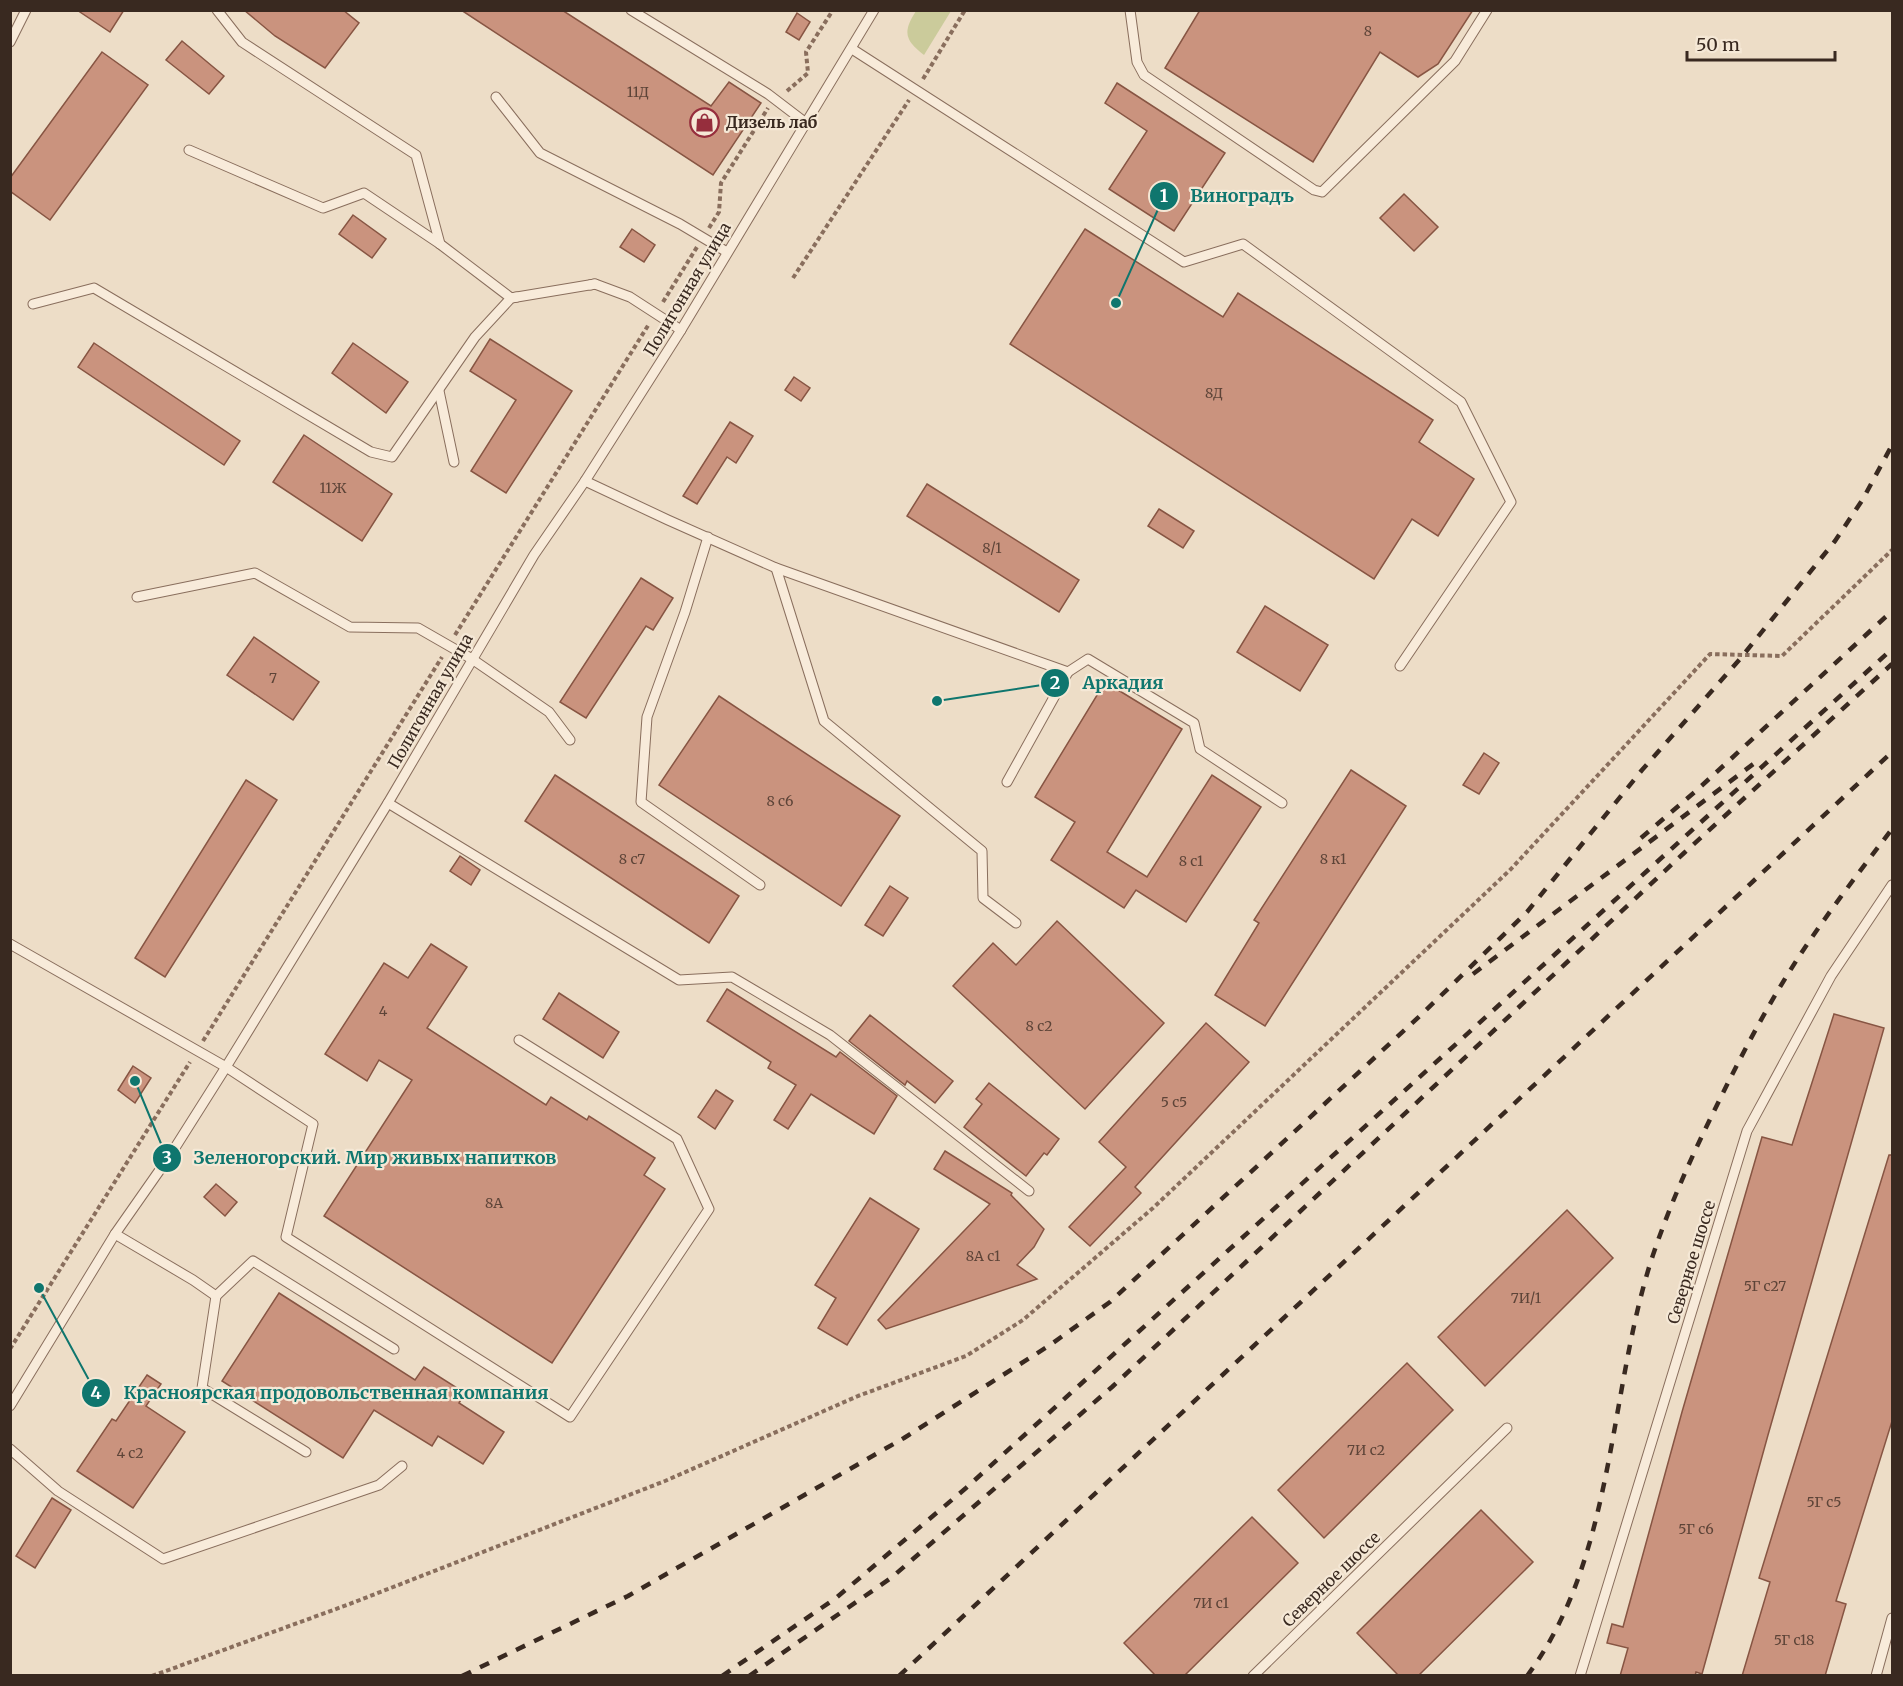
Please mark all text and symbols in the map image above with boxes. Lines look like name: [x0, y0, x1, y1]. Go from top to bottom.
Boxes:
house number: 8: [1364, 22, 1372, 40]
scale bar: [1687, 24, 1836, 62]
text: 50 m: [1696, 33, 1740, 56]
house number: 11Д: [627, 83, 649, 101]
shop icon: Дизель лаб: [689, 106, 721, 138]
place label: Дизель лаб: [726, 112, 818, 132]
callout: Виноградъ: [1149, 178, 1306, 214]
text: 1: [1160, 184, 1168, 207]
text: Виноградъ: [1190, 184, 1294, 207]
street label: Полигонная улица: [639, 218, 735, 360]
house number: 8Д: [1205, 384, 1223, 402]
house number: 11Ж: [319, 479, 347, 497]
house number: 8/1: [982, 539, 1002, 557]
street label: Полигонная улица: [383, 630, 477, 772]
callout: Аркадия: [1040, 665, 1175, 701]
house number: 7: [269, 669, 277, 687]
text: 2: [1050, 671, 1060, 694]
text: Аркадия: [1081, 671, 1164, 694]
house number: 8 с6: [766, 792, 794, 810]
house number: 8 с7: [619, 850, 645, 868]
house number: 8 к1: [1320, 850, 1346, 868]
house number: 8 с1: [1179, 852, 1203, 870]
house number: 4: [379, 1002, 388, 1020]
house number: 8 с2: [1026, 1017, 1052, 1035]
house number: 5 с5: [1161, 1093, 1187, 1111]
callout: Зеленогорский. Мир живых напитков: [152, 1140, 568, 1176]
text: 3: [162, 1146, 172, 1169]
text: Зеленогорский. Мир живых напитков: [194, 1146, 556, 1169]
house number: 8А: [485, 1194, 503, 1212]
street label: Северное шоссе: [1663, 1198, 1719, 1326]
house number: 8А с1: [966, 1247, 1000, 1265]
house number: 5Г с27: [1744, 1277, 1786, 1295]
house number: 7И/1: [1511, 1289, 1541, 1307]
callout: Красноярская продовольственная компания: [81, 1375, 560, 1411]
text: 4: [90, 1381, 102, 1404]
text: Красноярская продовольственная компания: [123, 1381, 549, 1404]
house number: 7И с2: [1347, 1441, 1385, 1459]
house number: 4 с2: [116, 1444, 144, 1462]
house number: 5Г с5: [1807, 1493, 1841, 1511]
house number: 5Г с6: [1678, 1520, 1714, 1538]
street label: Северное шоссе: [1278, 1527, 1384, 1631]
house number: 7И с1: [1193, 1594, 1229, 1612]
house number: 5Г с18: [1774, 1631, 1814, 1649]

